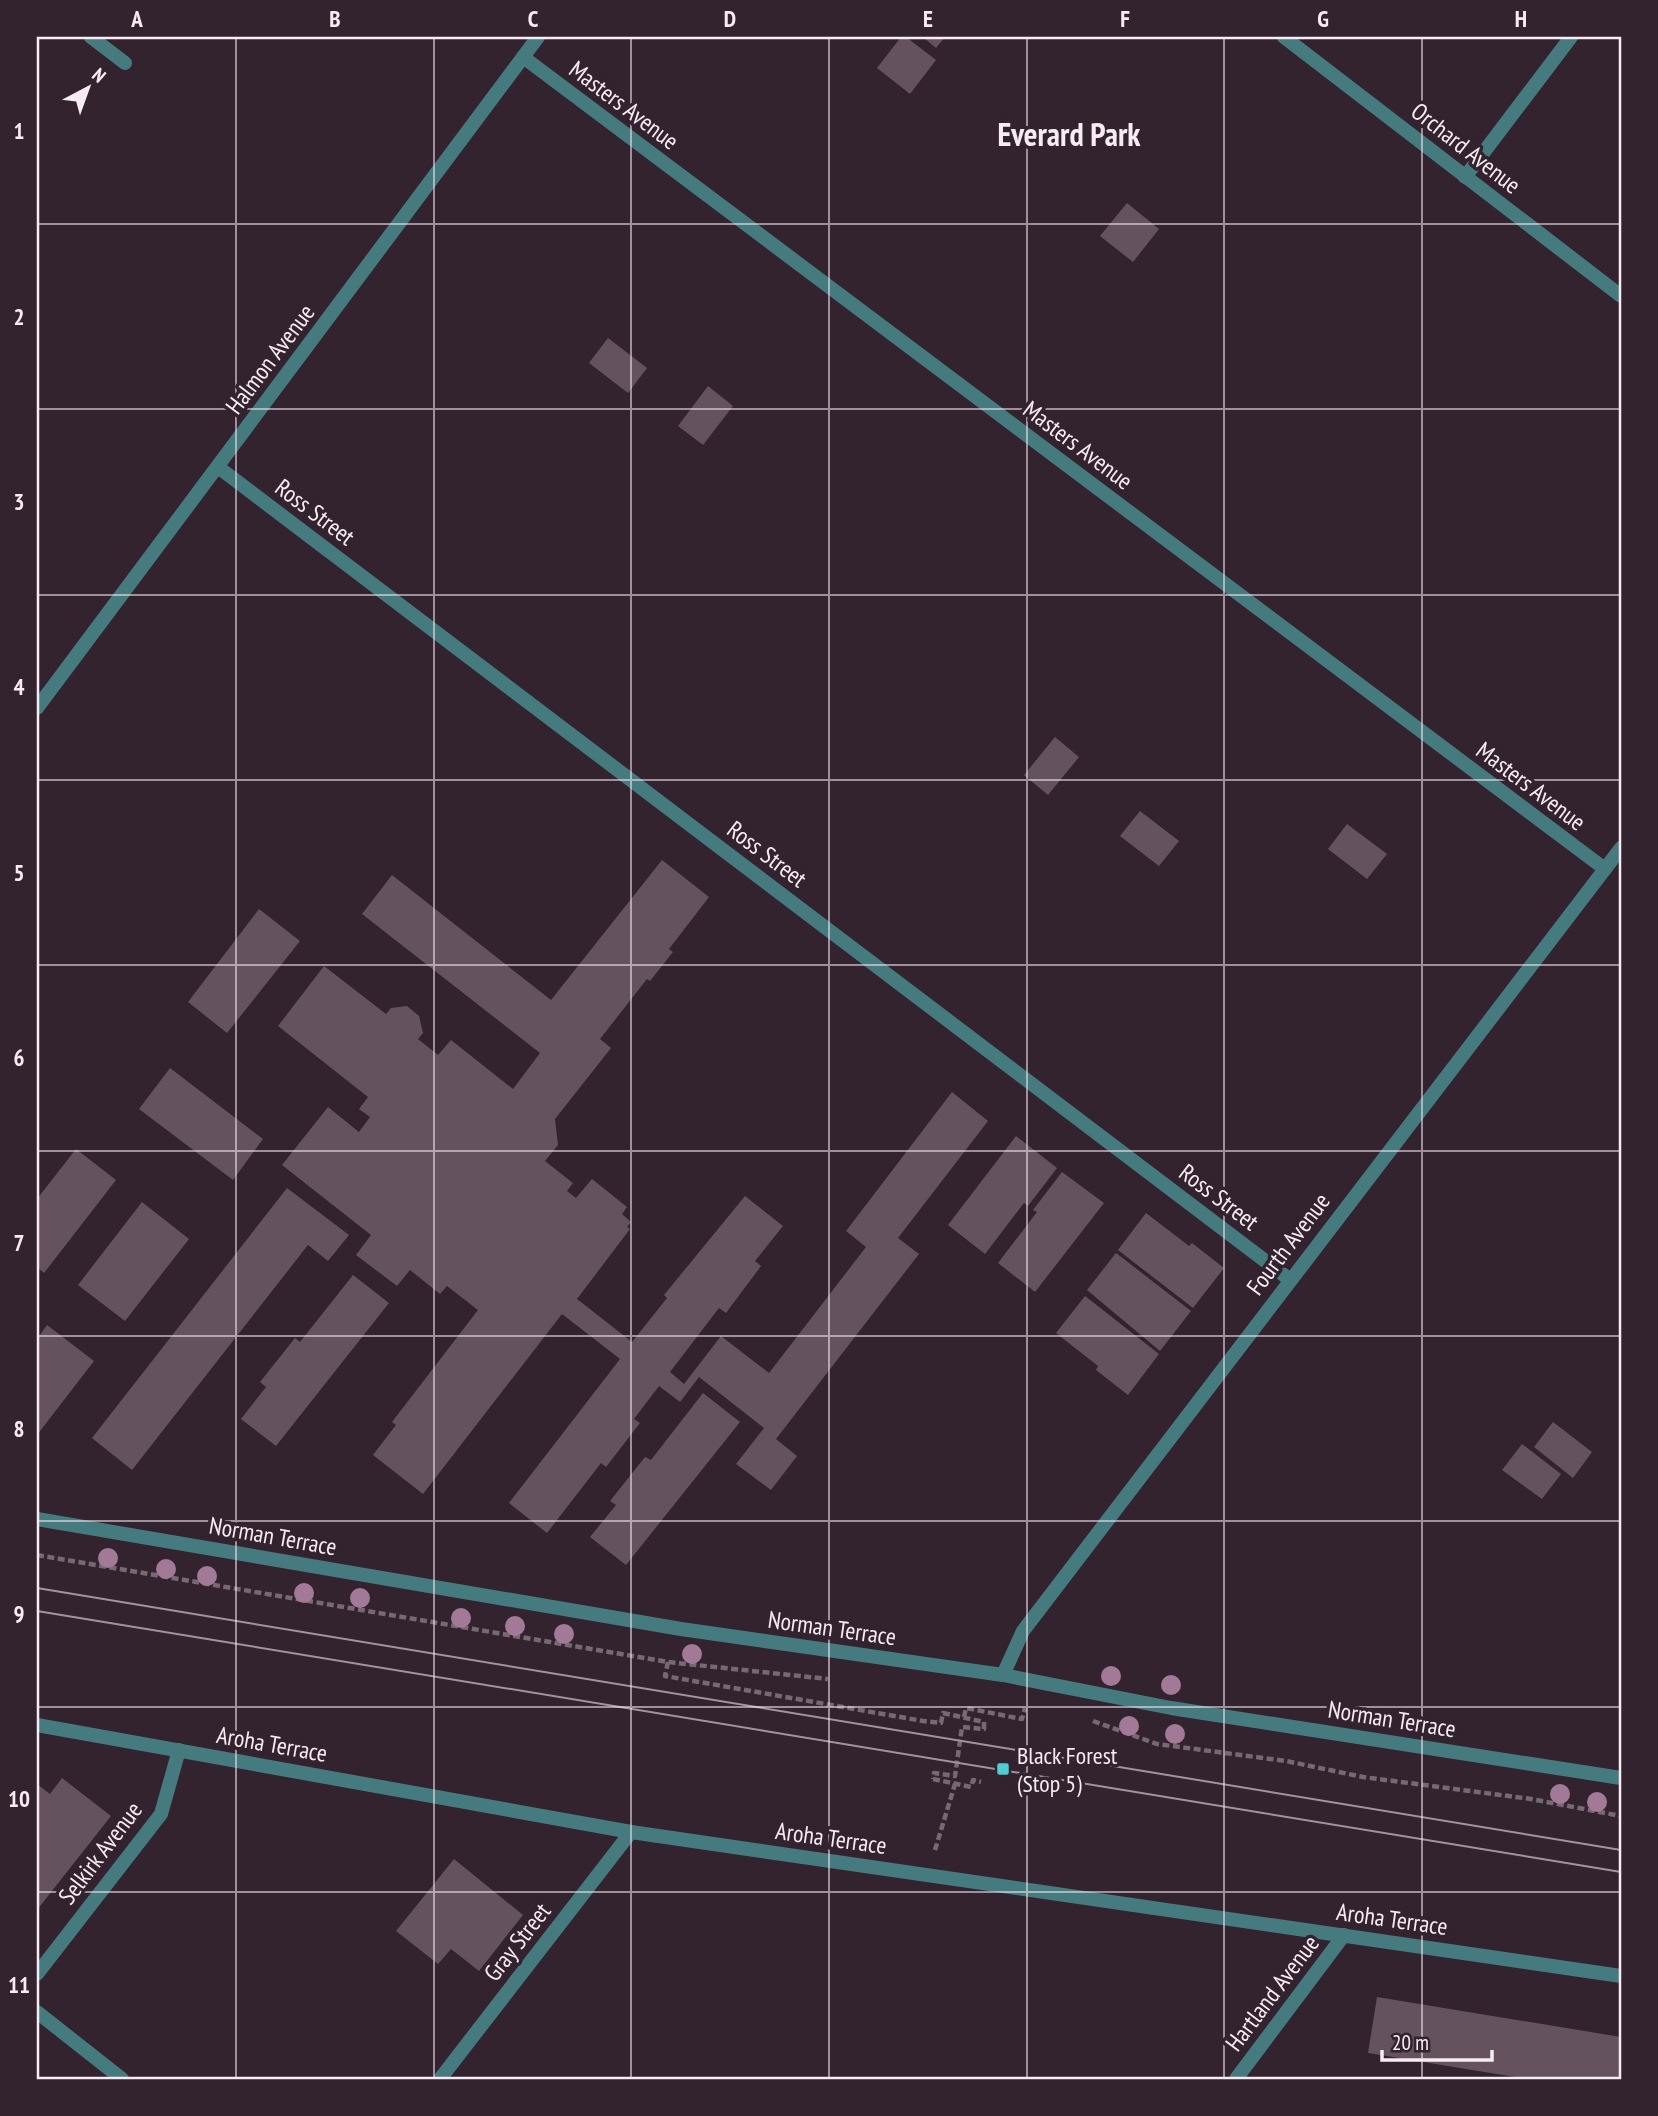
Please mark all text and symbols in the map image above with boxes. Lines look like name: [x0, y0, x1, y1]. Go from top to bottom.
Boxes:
text: A: [130, 4, 143, 33]
text: B: [329, 4, 341, 33]
text: C: [528, 4, 539, 33]
text: D: [724, 4, 736, 33]
text: E: [923, 4, 933, 33]
text: F: [1120, 4, 1130, 33]
text: G: [1317, 4, 1329, 33]
text: H: [1515, 4, 1527, 33]
north arrow: [52, 52, 122, 122]
street label: Masters Avenue: [563, 54, 685, 156]
text: N: [87, 63, 111, 88]
street label: Orchard Avenue: [1405, 96, 1527, 200]
district label: Everard Park: [997, 113, 1141, 155]
text: 1: [14, 116, 25, 145]
street label: Halmon Avenue: [219, 298, 321, 420]
text: 2: [14, 302, 25, 331]
street label: Masters Avenue: [1017, 394, 1139, 496]
street label: Ross Street: [269, 472, 361, 552]
text: 3: [14, 487, 25, 516]
text: 4: [14, 672, 25, 701]
street label: Masters Avenue: [1470, 735, 1592, 837]
street label: Ross Street: [721, 814, 813, 894]
text: 5: [14, 858, 25, 887]
text: 6: [14, 1043, 25, 1072]
street label: Ross Street: [1173, 1157, 1265, 1237]
street label: Fourth Avenue: [1239, 1187, 1337, 1301]
text: 7: [14, 1228, 25, 1257]
text: 8: [14, 1414, 25, 1443]
street label: Norman Terrace: [207, 1510, 339, 1562]
text: 9: [14, 1599, 25, 1628]
street label: Norman Terrace: [766, 1604, 898, 1652]
street label: Norman Terrace: [1326, 1694, 1458, 1744]
street label: Aroha Terrace: [214, 1719, 330, 1769]
place label: Black Forest (Stop 5): [1017, 1740, 1118, 1799]
marker: Black Forest (Stop 5): [995, 1761, 1011, 1777]
text: 10: [8, 1784, 30, 1813]
street label: Selkirk Avenue: [51, 1795, 149, 1911]
street label: Aroha Terrace: [773, 1815, 889, 1861]
street label: Gray Street: [477, 1896, 557, 1987]
street label: Aroha Terrace: [1334, 1896, 1450, 1942]
street label: Hartland Avenue: [1218, 1929, 1326, 2057]
text: 11: [8, 1970, 30, 1999]
scale bar: [1382, 2018, 1492, 2062]
text: 20 m: [1392, 2029, 1429, 2056]

